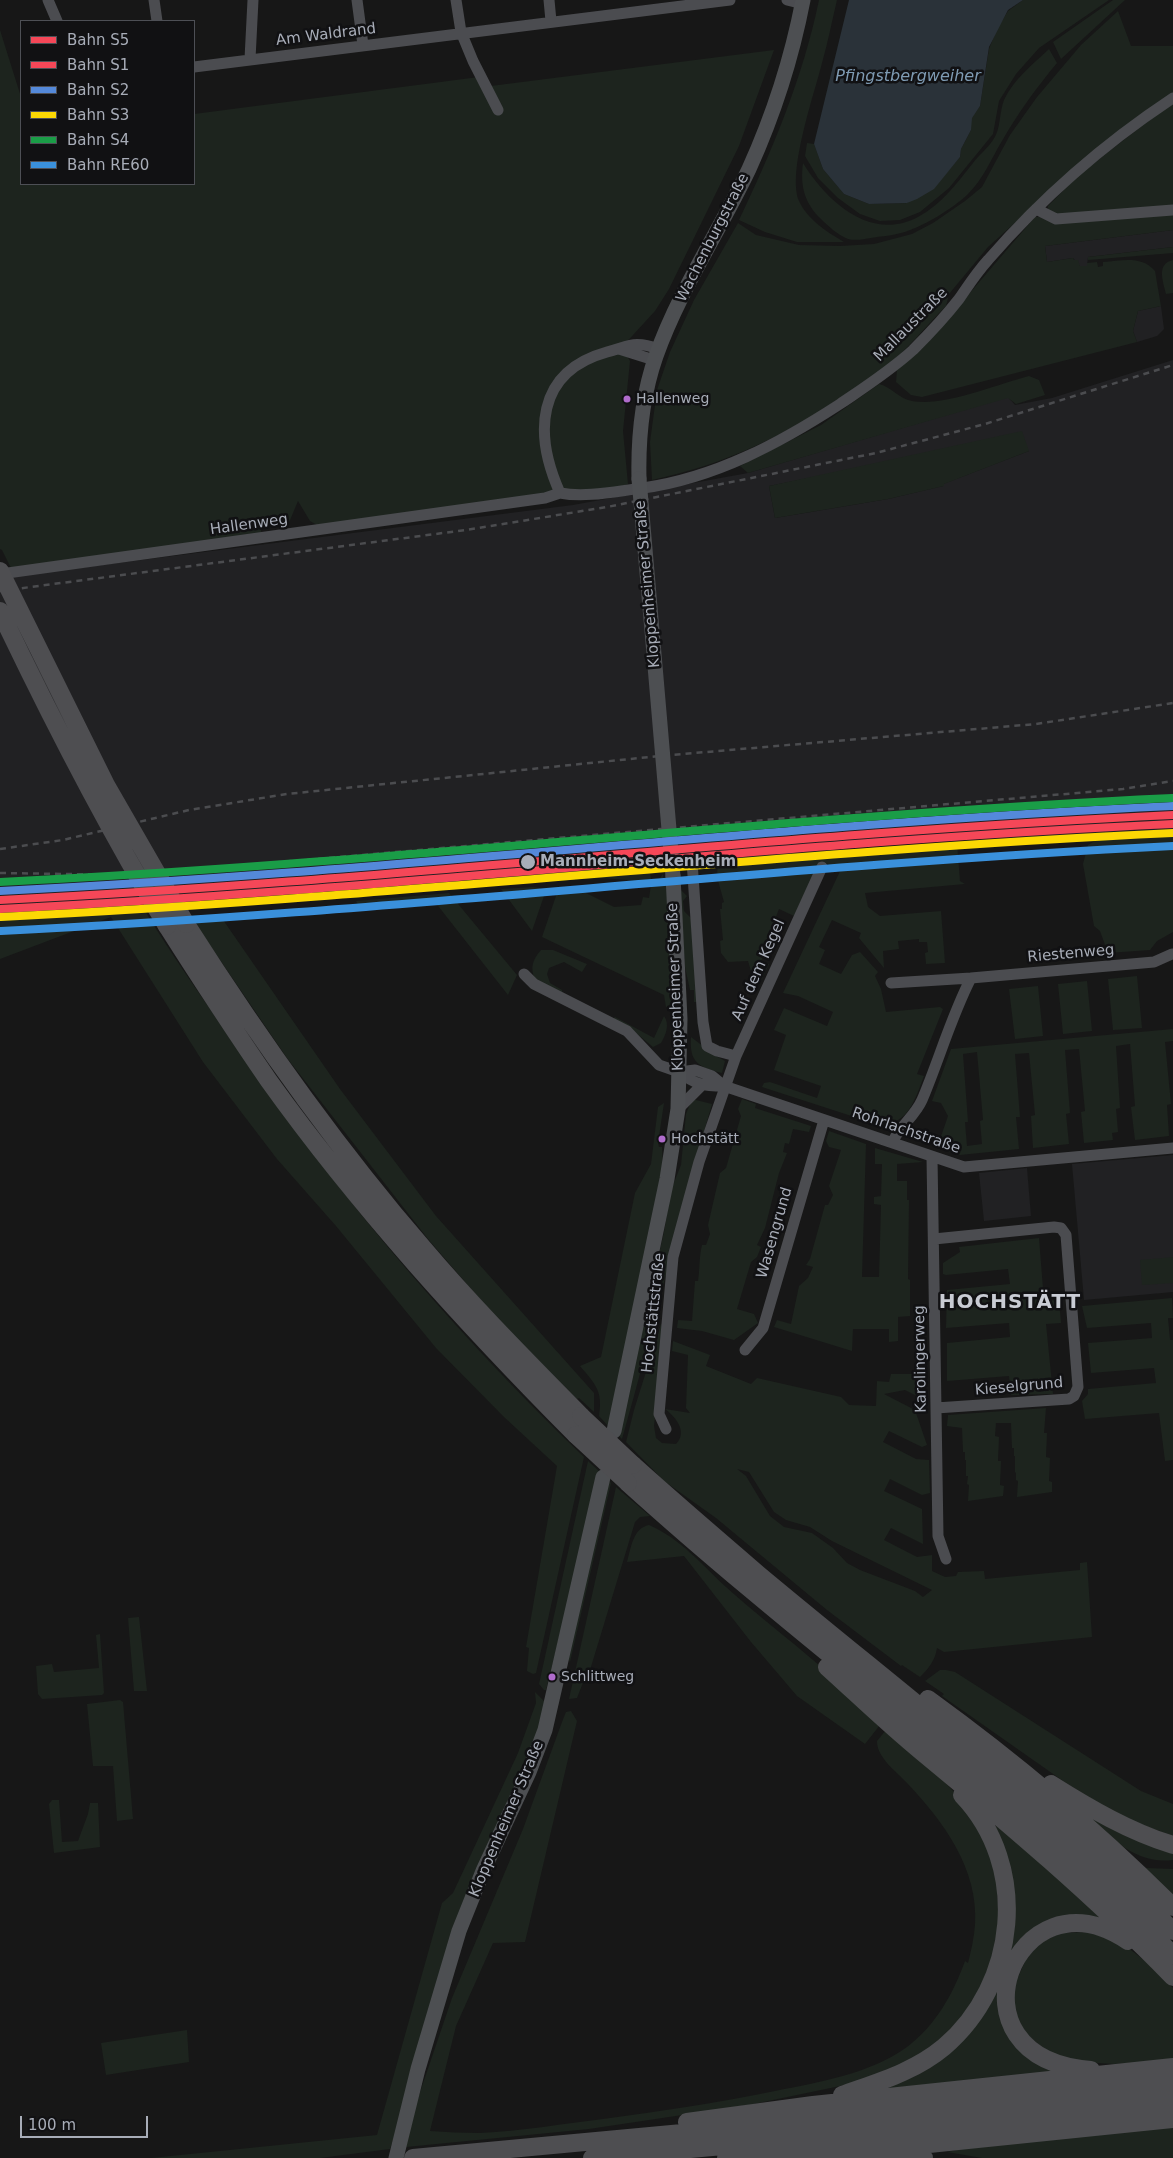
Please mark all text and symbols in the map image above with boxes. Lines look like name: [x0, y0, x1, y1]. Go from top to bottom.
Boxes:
legend: [20, 20, 195, 185]
street label: Am Waldrand: [275, 20, 377, 50]
text: Bahn S5: [67, 31, 129, 49]
text: Bahn S1: [67, 56, 129, 74]
water label: Pfingstbergweiher: [835, 67, 981, 87]
text: Bahn S2: [67, 81, 129, 99]
text: Bahn S3: [67, 106, 129, 124]
text: Bahn S4: [67, 131, 129, 149]
text: Bahn RE60: [67, 156, 149, 174]
street label: Wachenburgstraße: [673, 171, 753, 305]
street label: Mallaustraße: [870, 284, 952, 366]
place label: Hallenweg: [636, 391, 709, 407]
marker: Hallenweg: [622, 394, 632, 404]
street label: Kloppenheimer Straße: [632, 499, 664, 669]
street label: Hallenweg: [209, 511, 289, 539]
marker: Mannheim-Seckenheim: [519, 853, 537, 871]
place label: Mannheim-Seckenheim: [540, 853, 736, 871]
street label: Kloppenheimer Straße: [664, 903, 688, 1071]
street label: Auf dem Kegel: [729, 916, 789, 1024]
street label: Riestenweg: [1027, 941, 1115, 967]
street label: Rohrlachstraße: [849, 1104, 963, 1158]
place label: Hochstätt: [671, 1131, 739, 1147]
marker: Hochstätt: [657, 1134, 667, 1144]
street label: Wasengrund: [753, 1185, 797, 1281]
street label: Hochstättstraße: [639, 1252, 669, 1374]
district label: HOCHSTÄTT: [938, 1291, 1082, 1315]
street label: Karolingerweg: [911, 1305, 931, 1413]
street label: Kieselgrund: [974, 1374, 1064, 1400]
place label: Schlittweg: [561, 1669, 634, 1685]
marker: Schlittweg: [547, 1672, 557, 1682]
street label: Kloppenheimer Straße: [466, 1738, 548, 1900]
scale bar: [22, 2106, 150, 2138]
text: 100 m: [28, 2116, 76, 2134]

